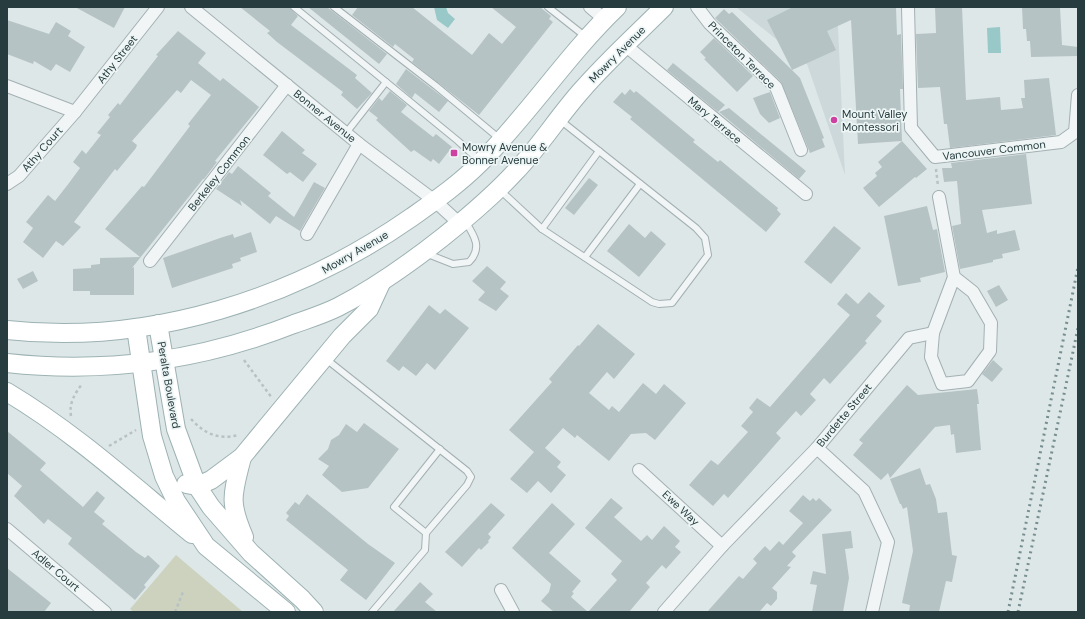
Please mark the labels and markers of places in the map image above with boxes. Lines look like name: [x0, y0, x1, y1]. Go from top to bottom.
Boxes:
place label: Mount Valley Montessori: [842, 107, 907, 134]
marker: Mount Valley Montessori: [829, 115, 839, 125]
place label: Mowry Avenue & Bonner Avenue: [462, 140, 547, 167]
marker: Mowry Avenue & Bonner Avenue: [449, 148, 459, 158]

